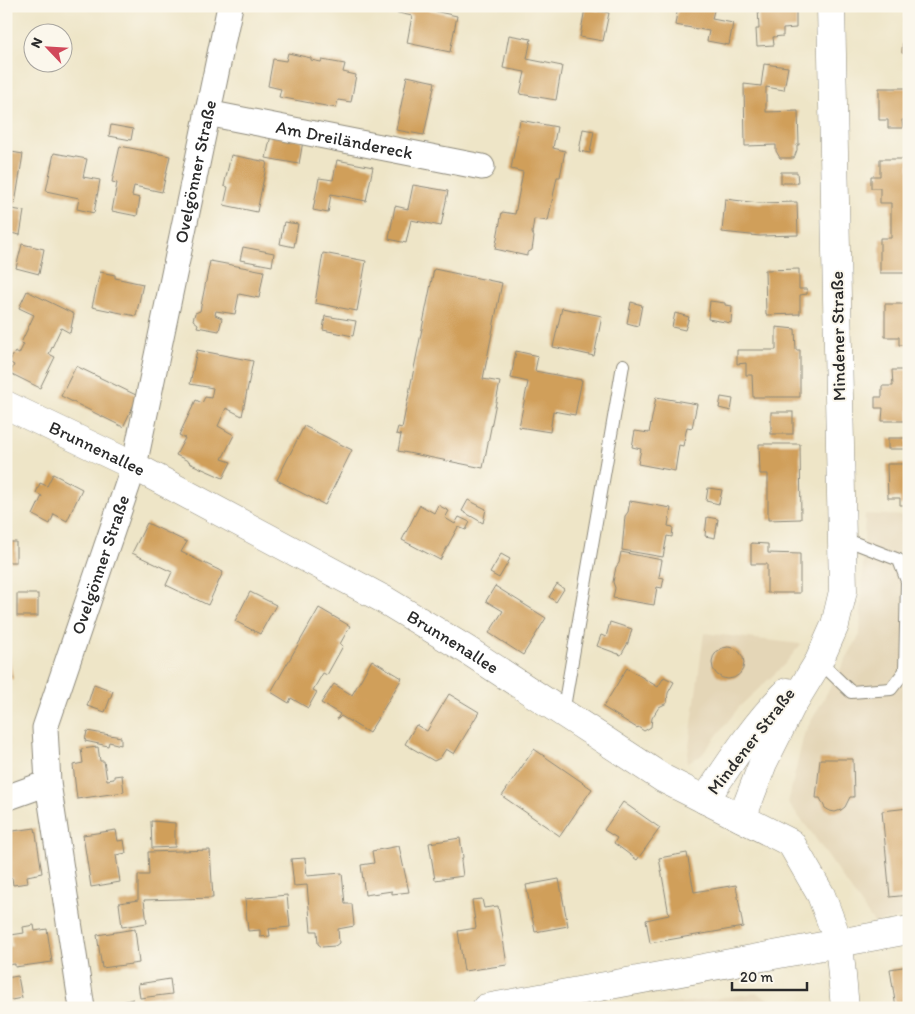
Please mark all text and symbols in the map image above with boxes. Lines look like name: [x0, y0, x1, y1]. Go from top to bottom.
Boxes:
north arrow: [22, 22, 72, 72]
text: N: [27, 35, 46, 51]
street label: Ovelgönner Straße: [170, 98, 221, 245]
street label: Am Dreiländereck: [274, 116, 415, 164]
street label: Mindener Straße: [826, 271, 850, 401]
street label: Brunnenallee: [45, 416, 149, 481]
street label: Ovelgönner Straße: [67, 492, 134, 637]
street label: Brunnenallee: [403, 605, 503, 679]
street label: Mindener Straße: [702, 683, 800, 799]
scale bar: [732, 959, 808, 991]
text: 20 m: [740, 968, 774, 986]

